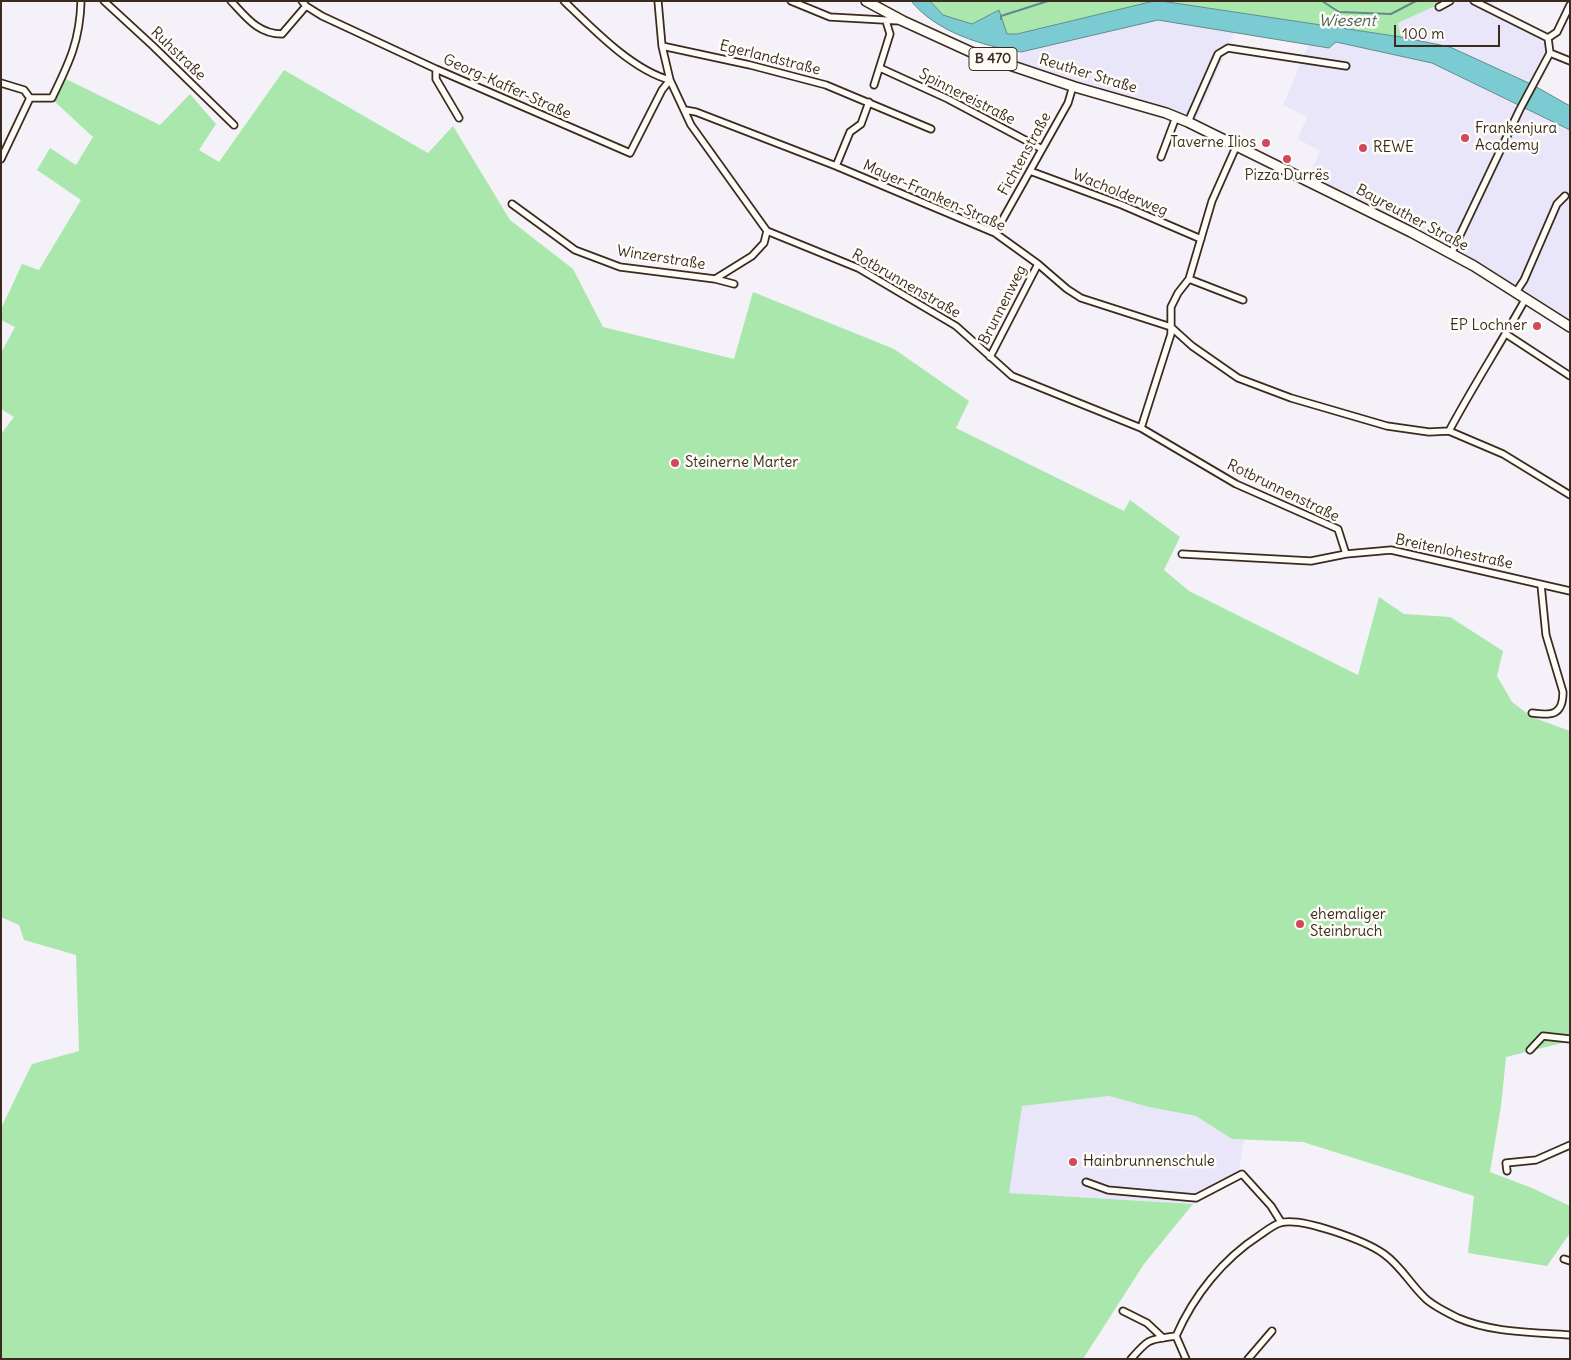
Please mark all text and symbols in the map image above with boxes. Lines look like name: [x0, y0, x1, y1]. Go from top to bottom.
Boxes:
water label: Wiesent: [1318, 11, 1376, 31]
scale bar: [1396, 15, 1502, 47]
street label: Ruhstraße: [147, 23, 209, 85]
text: 100 m: [1402, 24, 1444, 43]
street label: Egerlandstraße: [718, 37, 822, 79]
road number: B 470: [969, 48, 1017, 70]
street label: Georg-Kaffer-Straße: [440, 51, 574, 123]
street label: Reuther Straße: [1037, 51, 1139, 97]
street label: Spinnereistraße: [916, 65, 1018, 129]
street label: Fichtenstraße: [995, 109, 1055, 199]
place label: Frankenjura Academy: [1475, 120, 1557, 155]
marker: Frankenjura Academy: [1459, 132, 1471, 144]
place label: Taverne Ilios: [1170, 134, 1256, 152]
marker: Taverne Ilios: [1260, 137, 1272, 149]
place label: REWE: [1373, 139, 1414, 157]
marker: REWE: [1357, 142, 1369, 154]
marker: Pizza Durrës: [1281, 153, 1293, 165]
street label: Mayer-Franken-Straße: [860, 156, 1008, 236]
street label: Wacholderweg: [1070, 166, 1170, 220]
place label: Pizza Durrës: [1245, 167, 1329, 185]
street label: Bayreuther Straße: [1353, 181, 1471, 255]
street label: Winzerstraße: [615, 242, 707, 274]
street label: Rotbrunnenstraße: [848, 246, 964, 322]
street label: Brunnenweg: [975, 262, 1031, 348]
place label: EP Lochner: [1450, 317, 1527, 335]
marker: EP Lochner: [1531, 320, 1543, 332]
place label: Steinerne Marter: [685, 454, 798, 472]
street label: Rotbrunnenstraße: [1224, 456, 1342, 526]
marker: Steinerne Marter: [669, 457, 681, 469]
street label: Breitenlohestraße: [1394, 531, 1514, 573]
place label: ehemaliger Steinbruch: [1310, 906, 1386, 941]
marker: ehemaliger Steinbruch: [1294, 918, 1306, 930]
place label: Hainbrunnenschule: [1083, 1153, 1215, 1171]
marker: Hainbrunnenschule: [1067, 1156, 1079, 1168]

